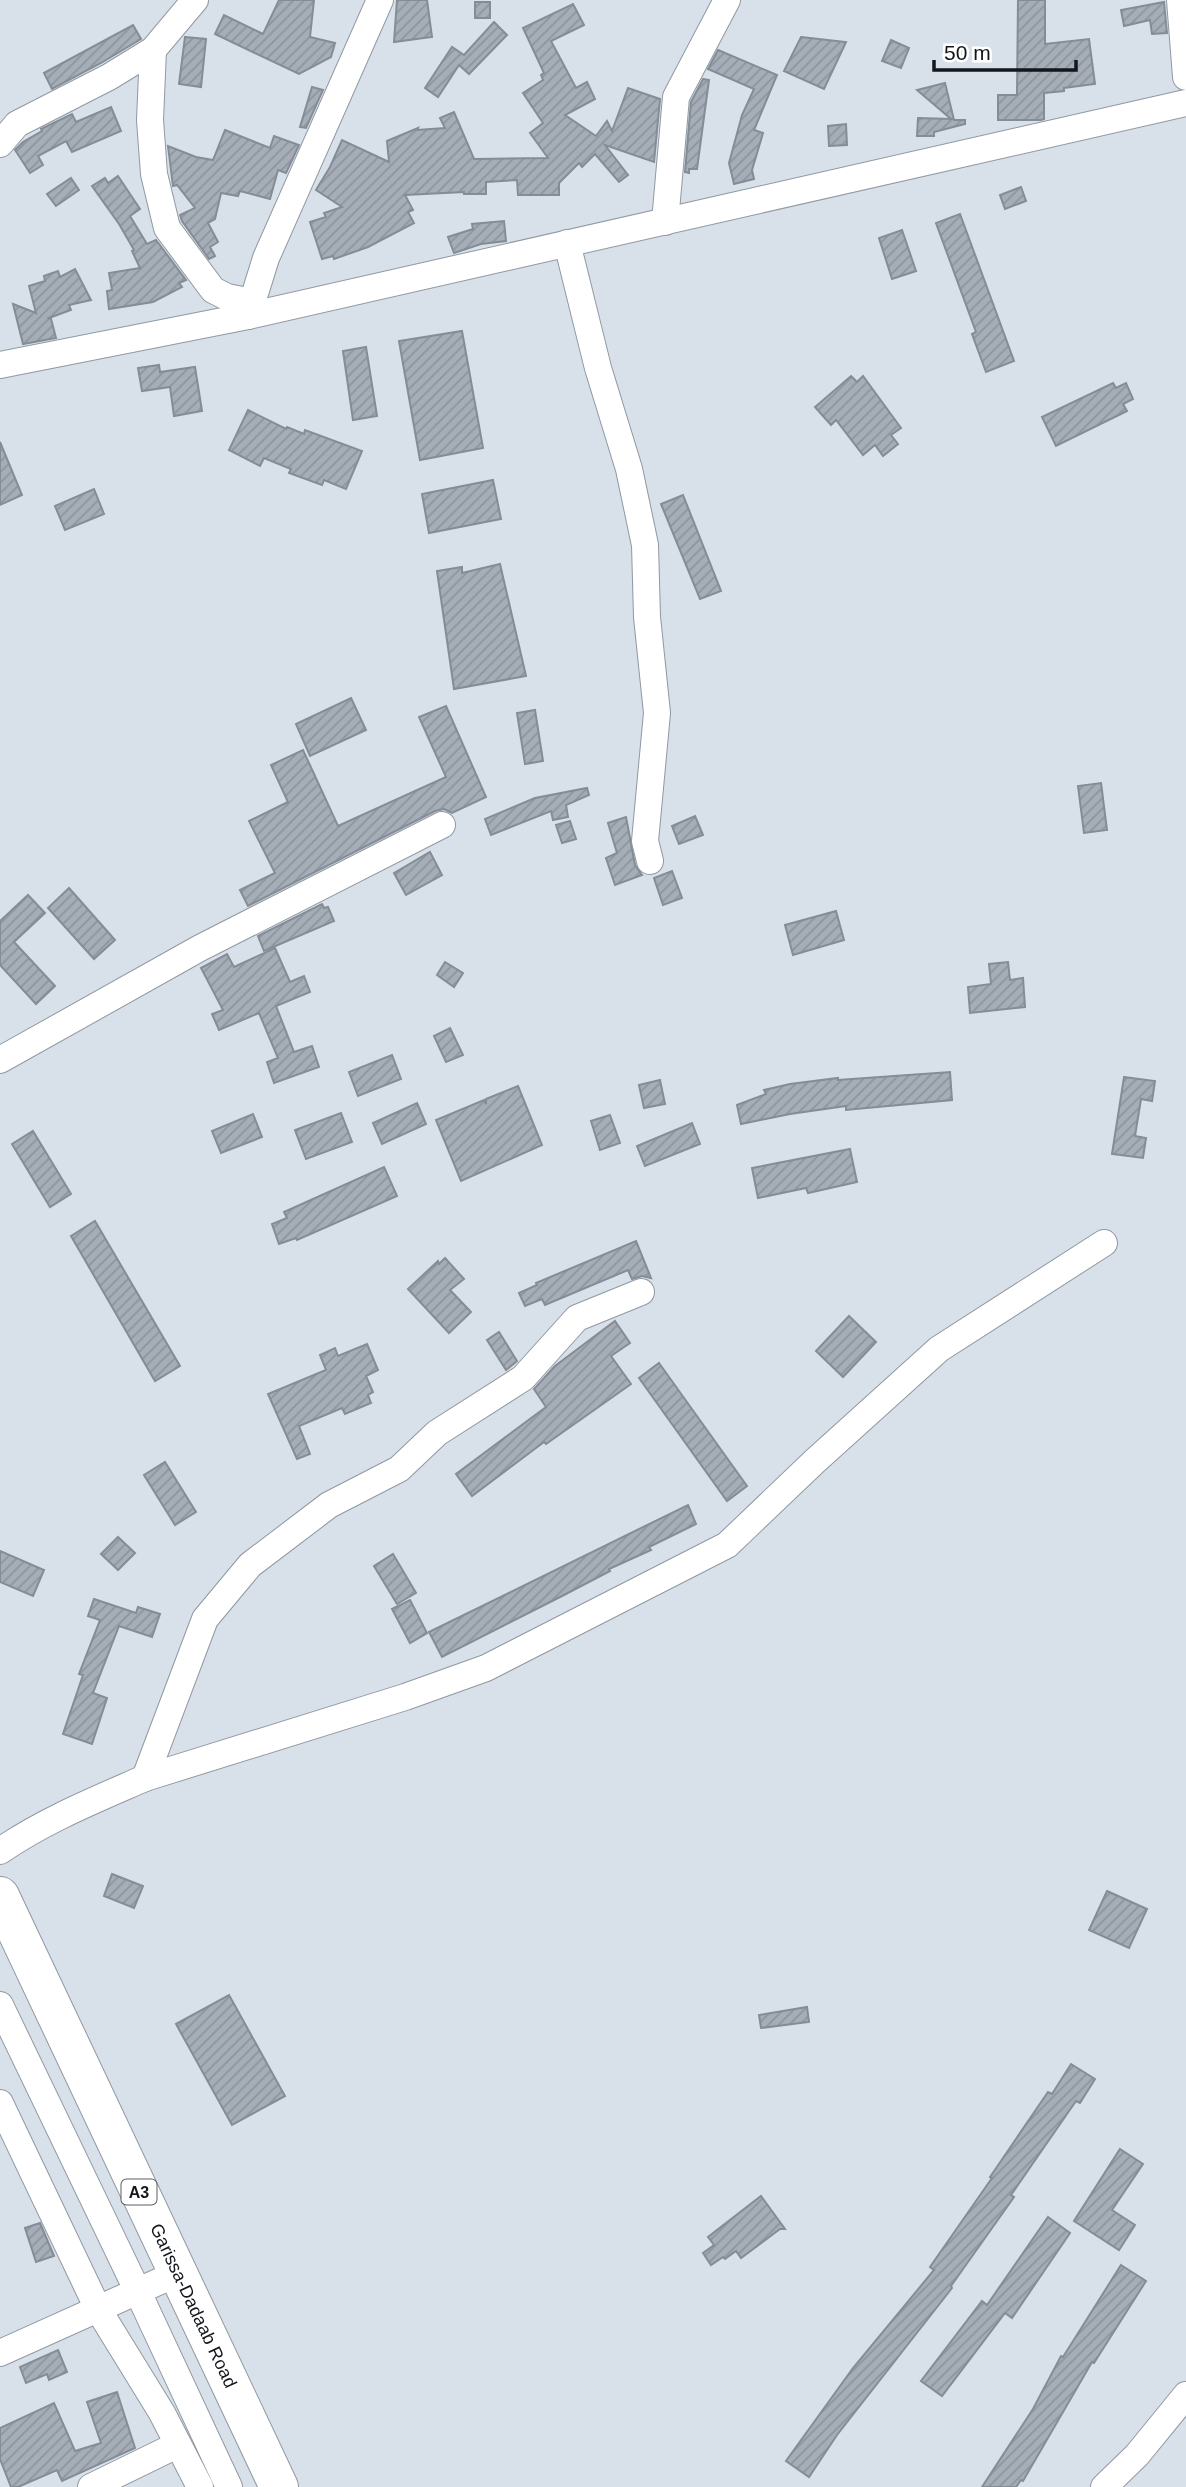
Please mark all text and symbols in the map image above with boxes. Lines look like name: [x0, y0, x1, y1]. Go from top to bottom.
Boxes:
scale bar: [934, 28, 1076, 72]
text: 50 m: [944, 41, 991, 64]
road number: A3: [122, 2180, 156, 2204]
street label: Garissa-Dadaab Road: [146, 2220, 241, 2391]

